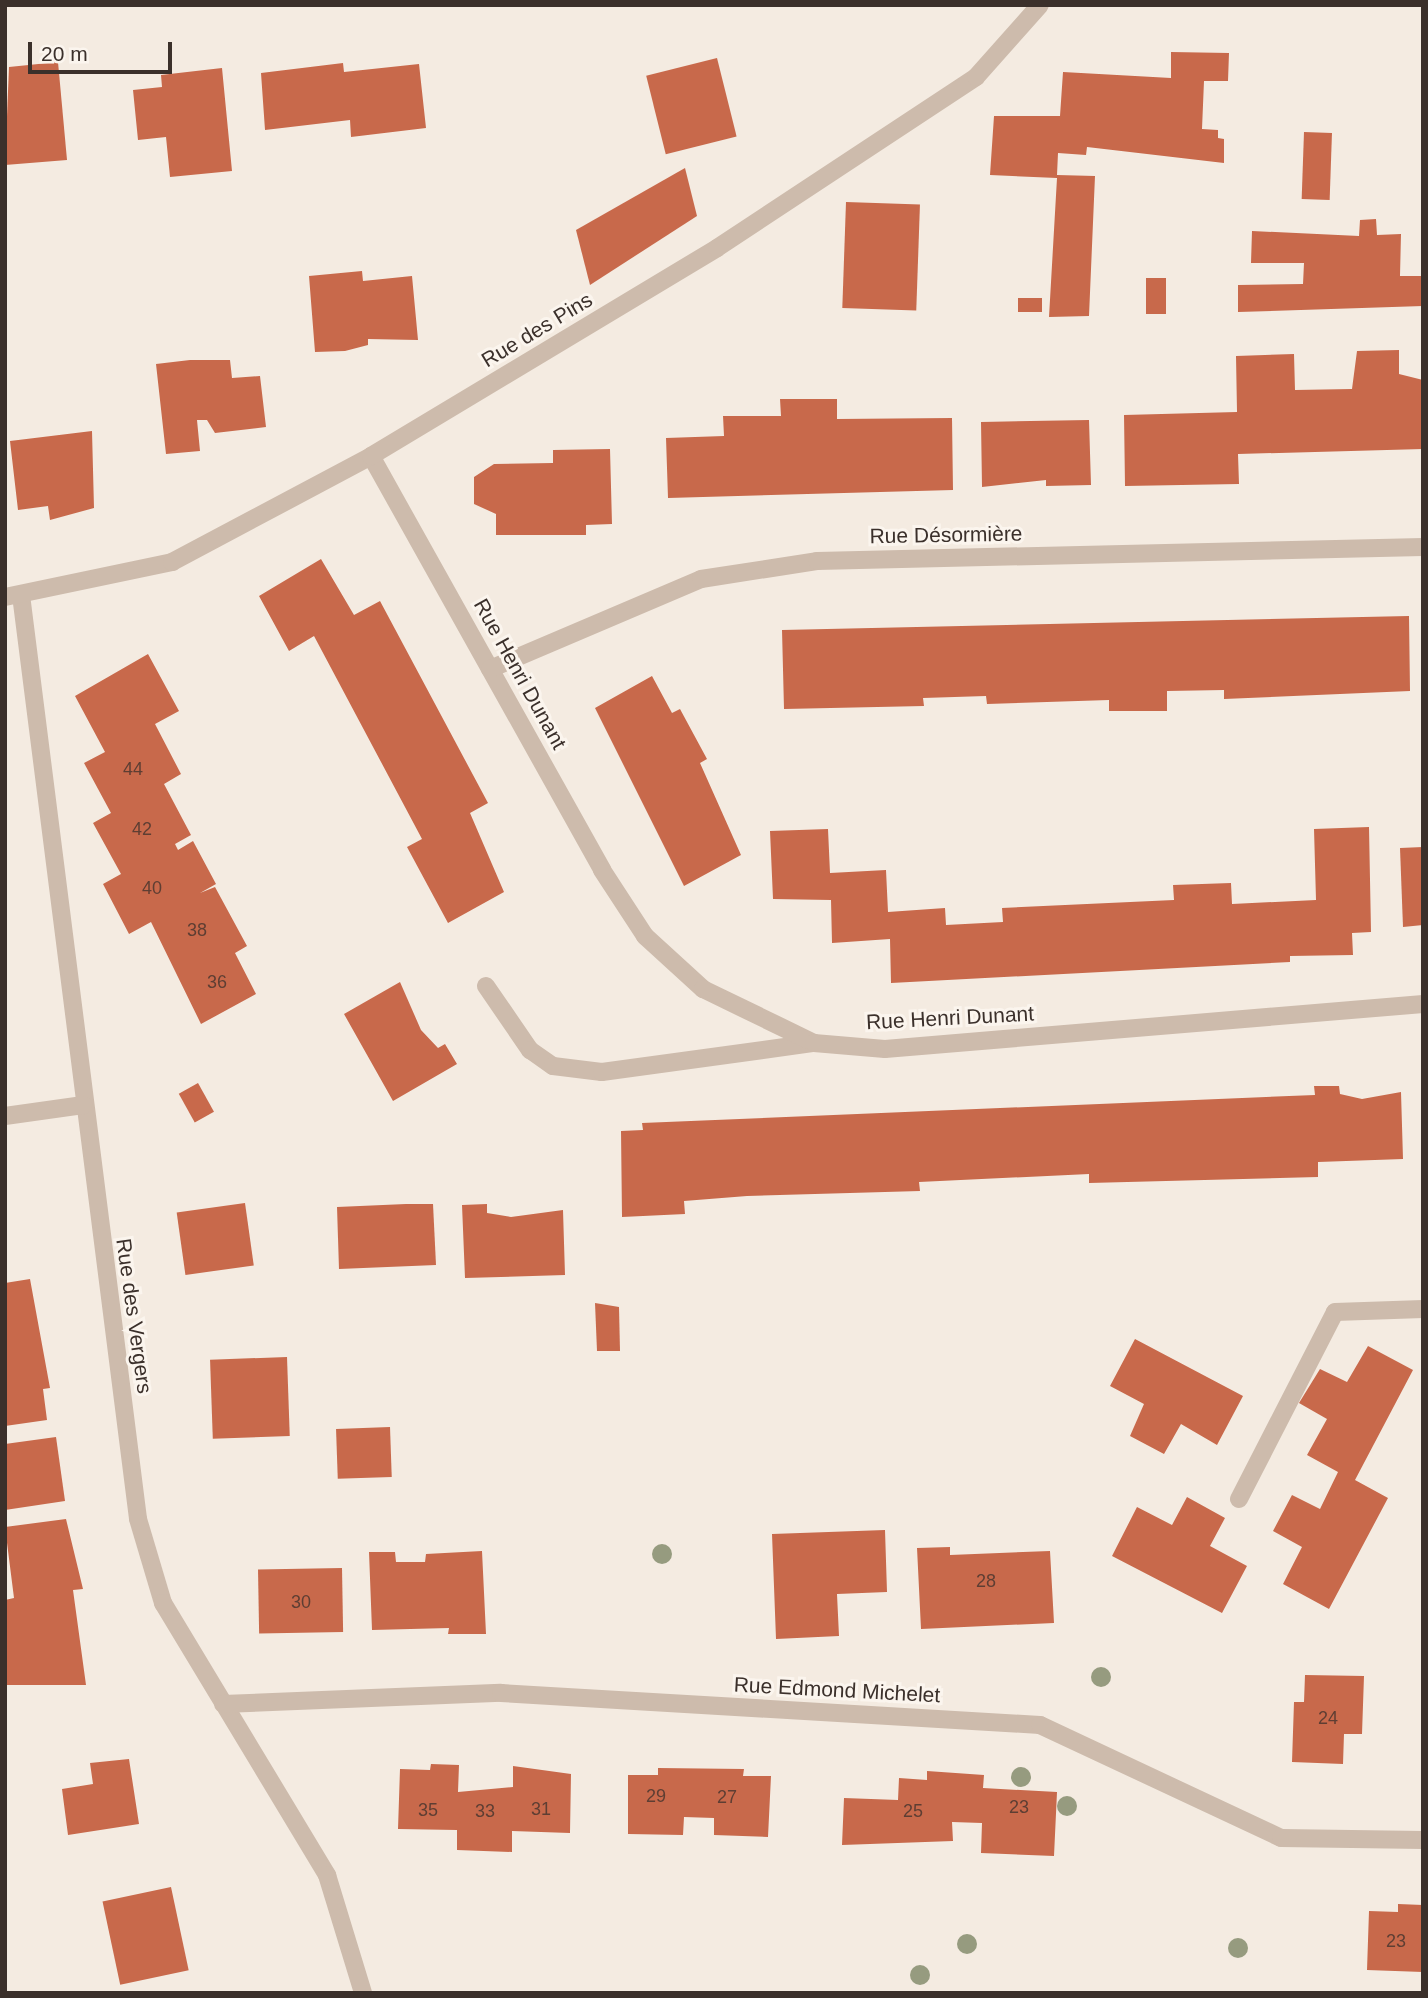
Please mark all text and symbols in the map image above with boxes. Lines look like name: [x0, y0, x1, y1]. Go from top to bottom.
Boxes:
scale bar: [32, 28, 175, 72]
text: 20 m: [41, 42, 88, 65]
street label: Rue des Pins: [477, 287, 597, 373]
street label: Rue Désormière: [869, 521, 1023, 549]
street label: Rue Henri Dunant: [468, 594, 572, 754]
house number: 44: [123, 758, 143, 780]
house number: 42: [132, 818, 152, 840]
house number: 40: [142, 877, 162, 899]
house number: 38: [187, 919, 207, 941]
house number: 36: [207, 971, 227, 993]
street label: Rue Henri Dunant: [865, 1001, 1035, 1035]
street label: Rue des Vergers: [111, 1237, 157, 1395]
house number: 28: [976, 1570, 996, 1592]
house number: 30: [291, 1591, 311, 1613]
street label: Rue Edmond Michelet: [733, 1672, 941, 1708]
house number: 24: [1318, 1707, 1338, 1729]
house number: 29: [646, 1785, 666, 1807]
house number: 27: [717, 1786, 737, 1808]
house number: 23: [1009, 1796, 1029, 1818]
house number: 31: [531, 1798, 551, 1820]
house number: 35: [418, 1799, 438, 1821]
house number: 33: [475, 1800, 495, 1822]
house number: 25: [903, 1800, 923, 1822]
house number: 23: [1386, 1930, 1406, 1952]

